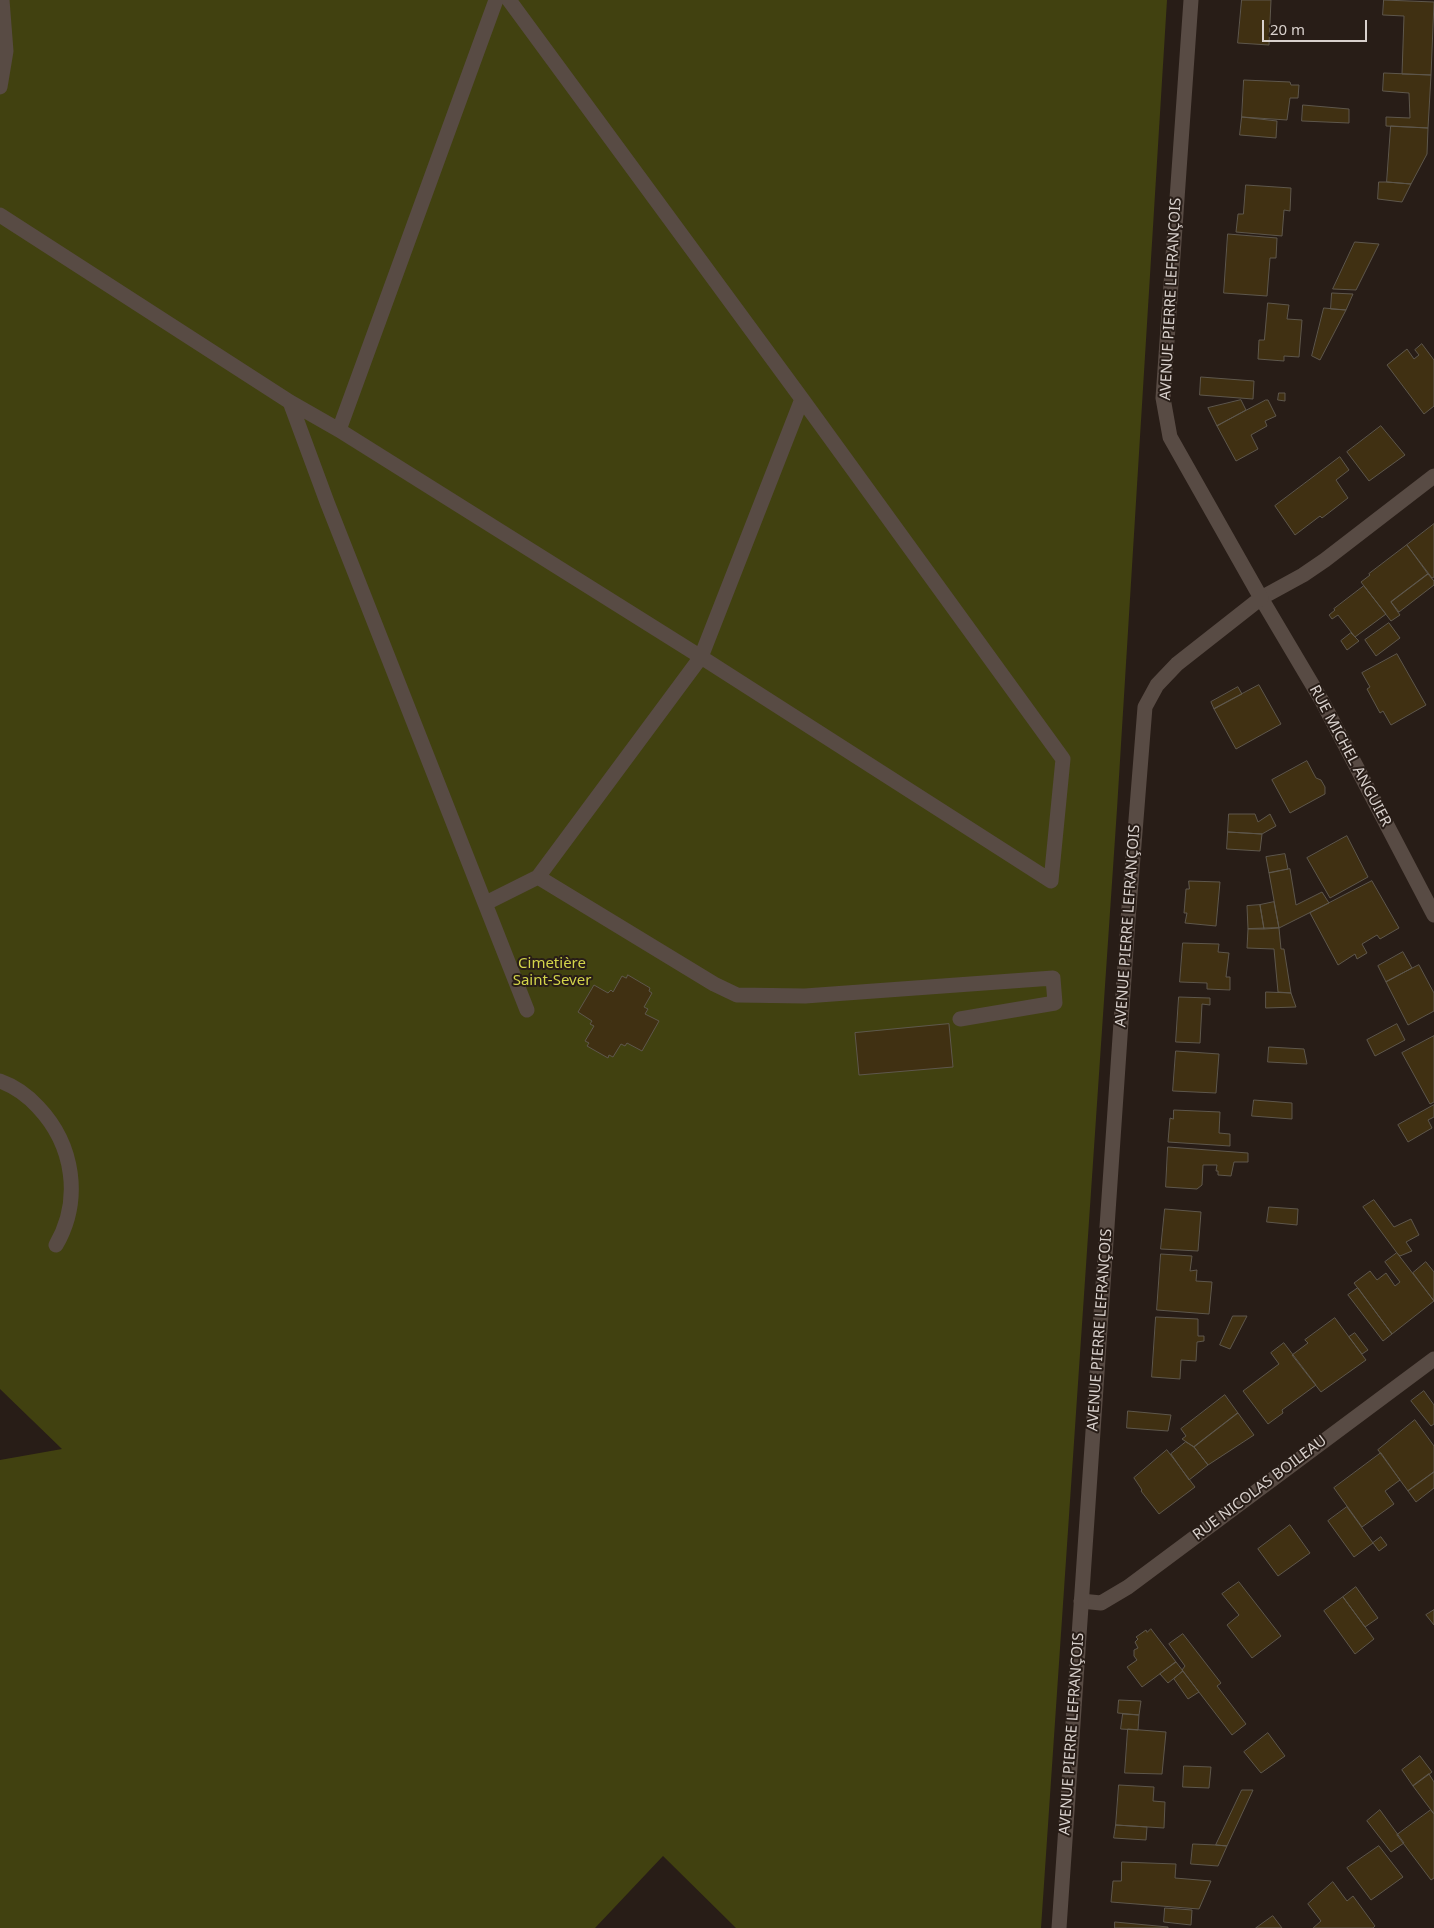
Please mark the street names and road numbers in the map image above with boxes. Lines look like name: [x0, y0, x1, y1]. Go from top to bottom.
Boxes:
street label: AVENUE PIERRE LEFRANÇOIS: [1157, 197, 1185, 401]
street label: RUE MICHEL ANGUIER: [1305, 682, 1395, 830]
street label: AVENUE PIERRE LEFRANÇOIS: [1112, 824, 1144, 1028]
street label: AVENUE PIERRE LEFRANÇOIS: [1084, 1228, 1116, 1432]
street label: RUE NICOLAS BOILEAU: [1190, 1432, 1330, 1544]
street label: AVENUE PIERRE LEFRANÇOIS: [1056, 1632, 1088, 1836]

